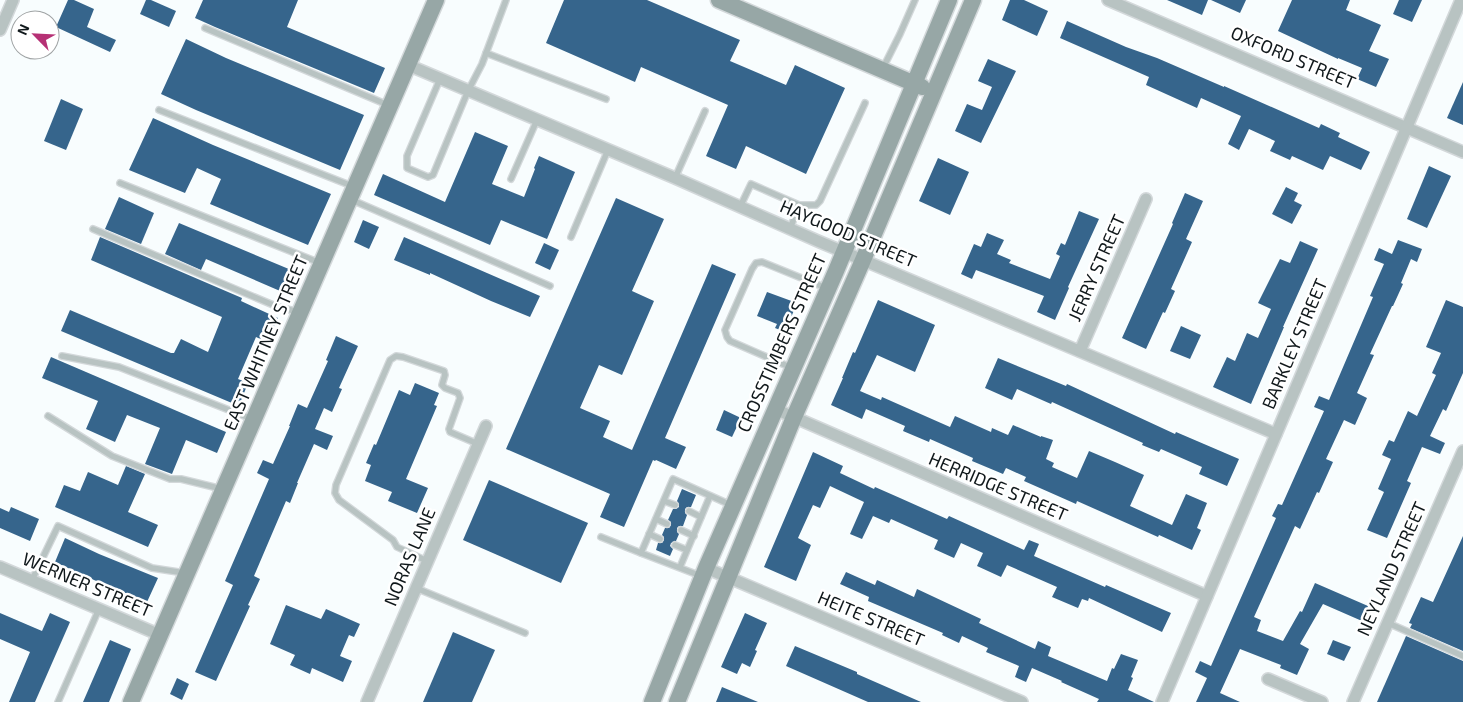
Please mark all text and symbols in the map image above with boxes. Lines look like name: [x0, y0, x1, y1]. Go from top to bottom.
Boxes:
north arrow: [10, 10, 60, 60]
text: N: [13, 21, 32, 38]
street label: OXFORD STREET: [1228, 21, 1360, 94]
street label: HAYGOOD STREET: [777, 194, 920, 272]
street label: JERRY STREET: [1063, 210, 1130, 324]
street label: CROSSTIMBERS STREET: [732, 249, 831, 435]
street label: EAST WHITNEY STREET: [218, 251, 312, 434]
street label: BARKLEY STREET: [1257, 275, 1332, 412]
street label: HERRIDGE STREET: [926, 447, 1072, 525]
street label: NEYLAND STREET: [1352, 498, 1431, 639]
street label: NORAS LANE: [379, 504, 440, 609]
street label: WERNER STREET: [19, 547, 156, 621]
street label: HEITE STREET: [815, 586, 929, 651]

